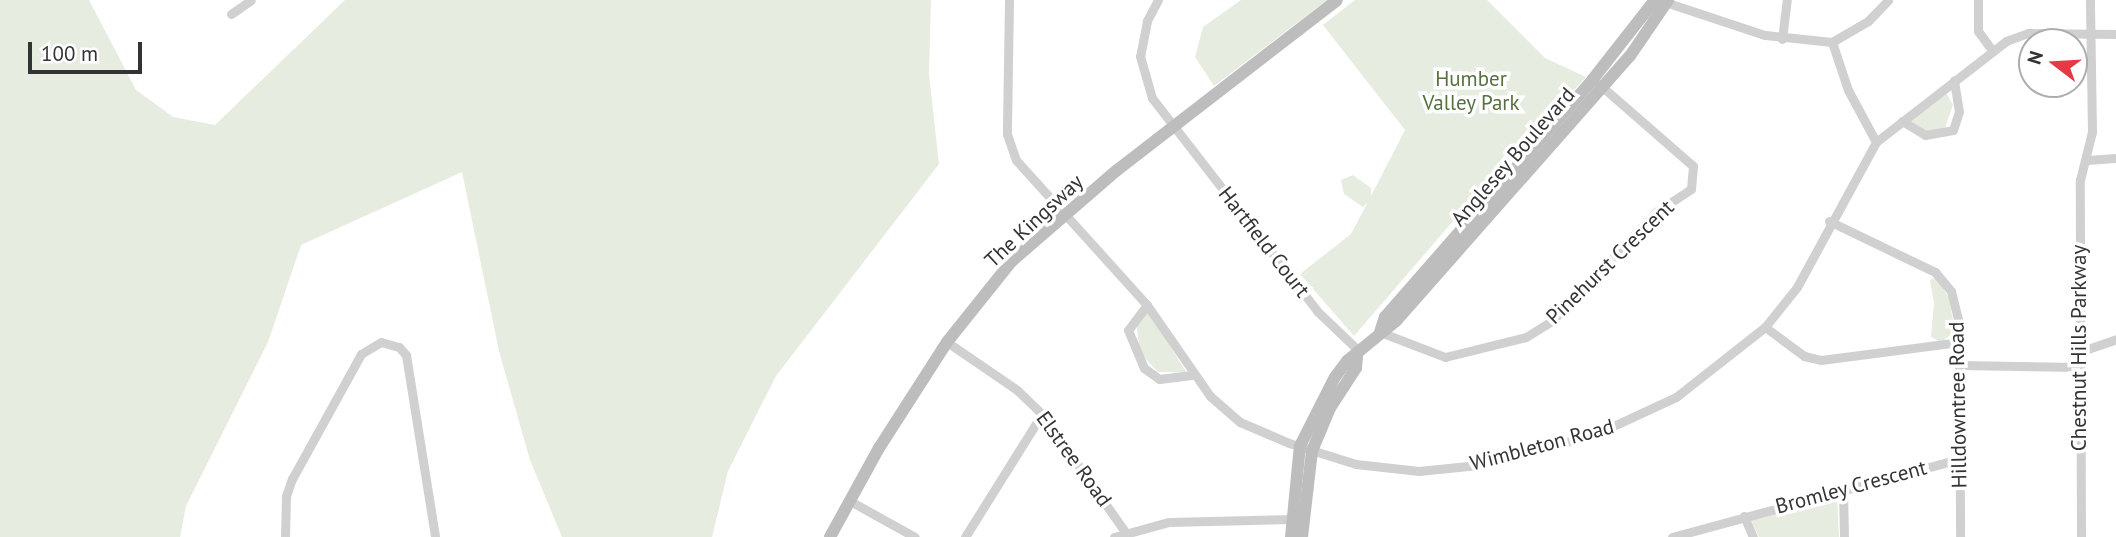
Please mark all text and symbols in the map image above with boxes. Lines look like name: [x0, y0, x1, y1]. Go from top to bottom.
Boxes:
scale bar: [32, 28, 145, 72]
north arrow: [2018, 28, 2088, 98]
text: 100 m: [41, 40, 98, 67]
text: N: [2022, 48, 2048, 67]
park label: Humber Valley Park: [1422, 66, 1520, 116]
street label: Anglesey Boulevard: [1446, 82, 1580, 232]
street label: The Kingsway: [980, 169, 1088, 273]
street label: Hartfield Court: [1213, 182, 1315, 302]
street label: Pinehurst Crescent: [1541, 195, 1679, 329]
street label: Chestnut Hills Parkway: [2066, 245, 2092, 451]
street label: Hilldowntree Road: [1944, 321, 1972, 489]
street label: Elstree Road: [1031, 406, 1117, 512]
street label: Wimbleton Road: [1467, 414, 1617, 476]
street label: Bromley Crescent: [1772, 455, 1930, 519]

